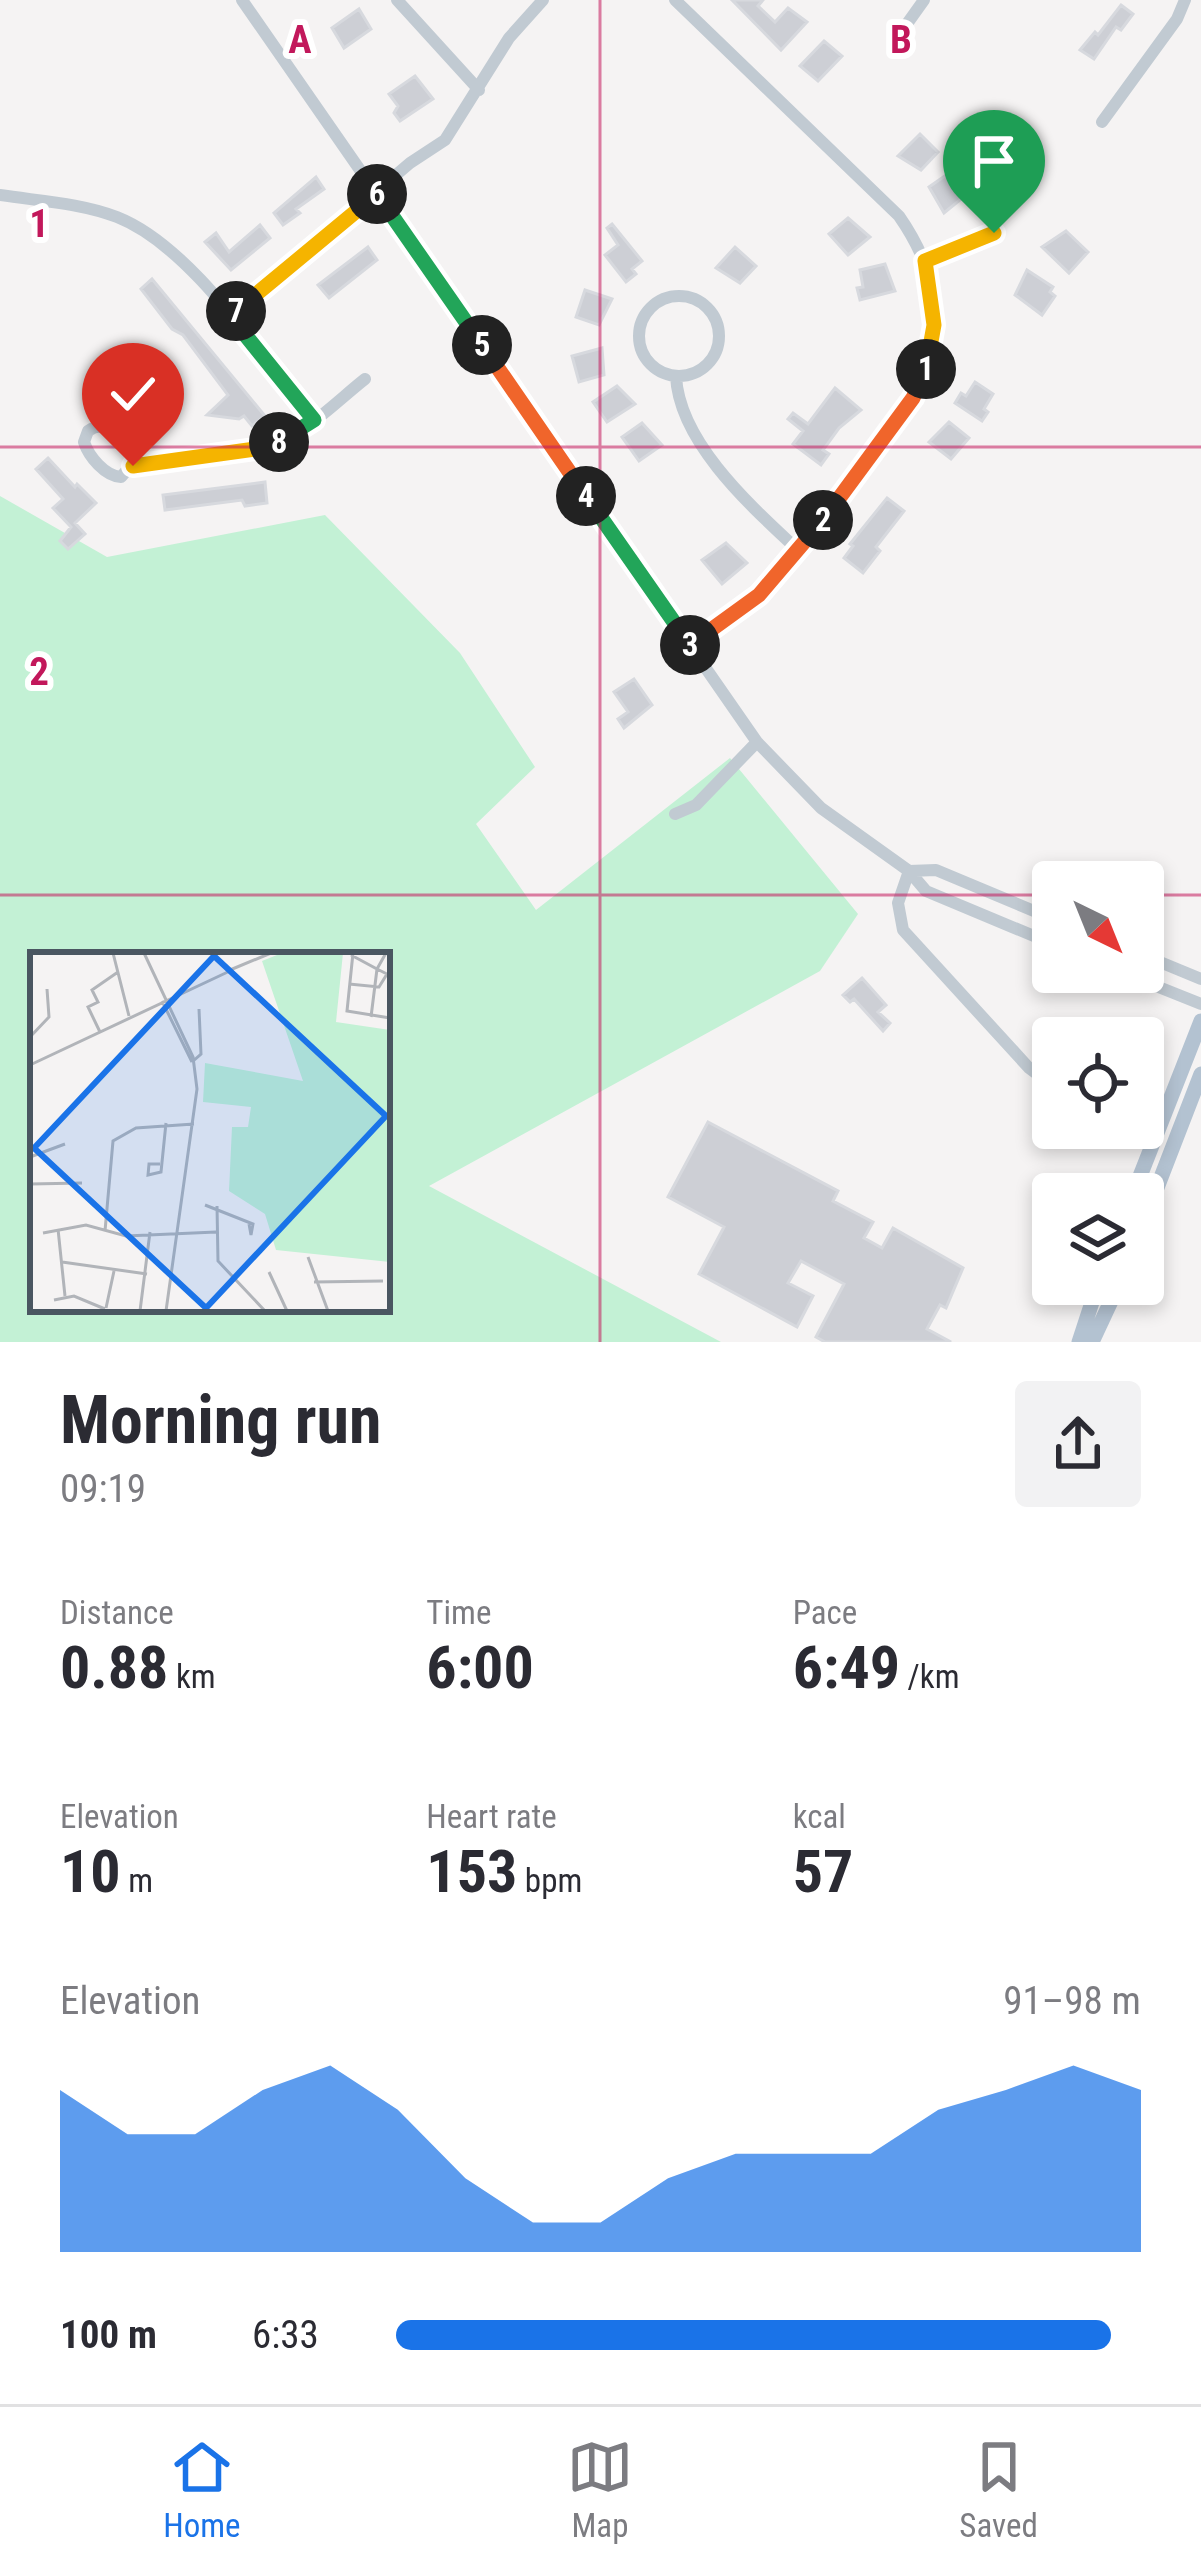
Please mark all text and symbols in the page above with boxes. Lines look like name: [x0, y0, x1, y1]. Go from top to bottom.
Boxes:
text: A: [288, 17, 312, 63]
text: B: [890, 17, 912, 63]
pin: [943, 110, 1045, 233]
icon: arrive: [961, 128, 1027, 194]
pin: 6: [347, 164, 407, 224]
text: 6: [369, 174, 385, 213]
text: 1: [29, 201, 49, 247]
pin: 7: [206, 281, 266, 341]
text: 7: [228, 291, 244, 330]
pin: 5: [452, 315, 512, 375]
text: 5: [474, 325, 490, 364]
pin: 1: [896, 339, 956, 399]
pin: [82, 343, 184, 466]
text: 1: [918, 349, 934, 388]
icon: check: [100, 361, 166, 427]
pin: 8: [249, 412, 309, 472]
text: 8: [271, 422, 287, 461]
pin: 4: [556, 466, 616, 526]
text: 4: [578, 476, 594, 515]
pin: 2: [793, 490, 853, 550]
text: 2: [815, 500, 831, 539]
pin: 3: [660, 615, 720, 675]
text: 3: [682, 625, 698, 664]
text: 2: [29, 649, 49, 695]
north arrow: [1032, 861, 1164, 993]
map controls: [1032, 861, 1164, 1305]
inset map: [30, 952, 390, 1312]
button: locate: [1032, 1017, 1164, 1149]
button: layers: [1032, 1173, 1164, 1305]
button: share: [1015, 1381, 1141, 1507]
text: Morning run: [60, 1382, 382, 1459]
text: 09:19: [60, 1466, 146, 1512]
text: Distance: [60, 1593, 174, 1632]
text: Time: [426, 1593, 491, 1632]
text: Pace: [793, 1593, 857, 1632]
text: 0.88: [60, 1632, 168, 1703]
text: 6:00: [426, 1632, 534, 1703]
text: 6:49: [793, 1632, 900, 1703]
text: km: [168, 1657, 216, 1696]
text: /km: [900, 1657, 960, 1696]
text: Elevation: [60, 1797, 179, 1836]
text: Heart rate: [426, 1797, 557, 1836]
text: kcal: [793, 1797, 846, 1836]
text: 10: [60, 1836, 121, 1907]
text: 153: [426, 1836, 517, 1907]
text: 57: [793, 1836, 853, 1907]
text: m: [121, 1861, 153, 1900]
text: bpm: [517, 1861, 582, 1900]
text: Elevation: [60, 1978, 200, 2024]
text: 91–98 m: [1003, 1978, 1141, 2024]
text: 100 m: [60, 2312, 157, 2358]
text: 6:33: [252, 2312, 319, 2358]
tab: Home: [163, 2434, 241, 2545]
tab: Map: [567, 2434, 633, 2545]
tab: Saved: [959, 2434, 1038, 2545]

